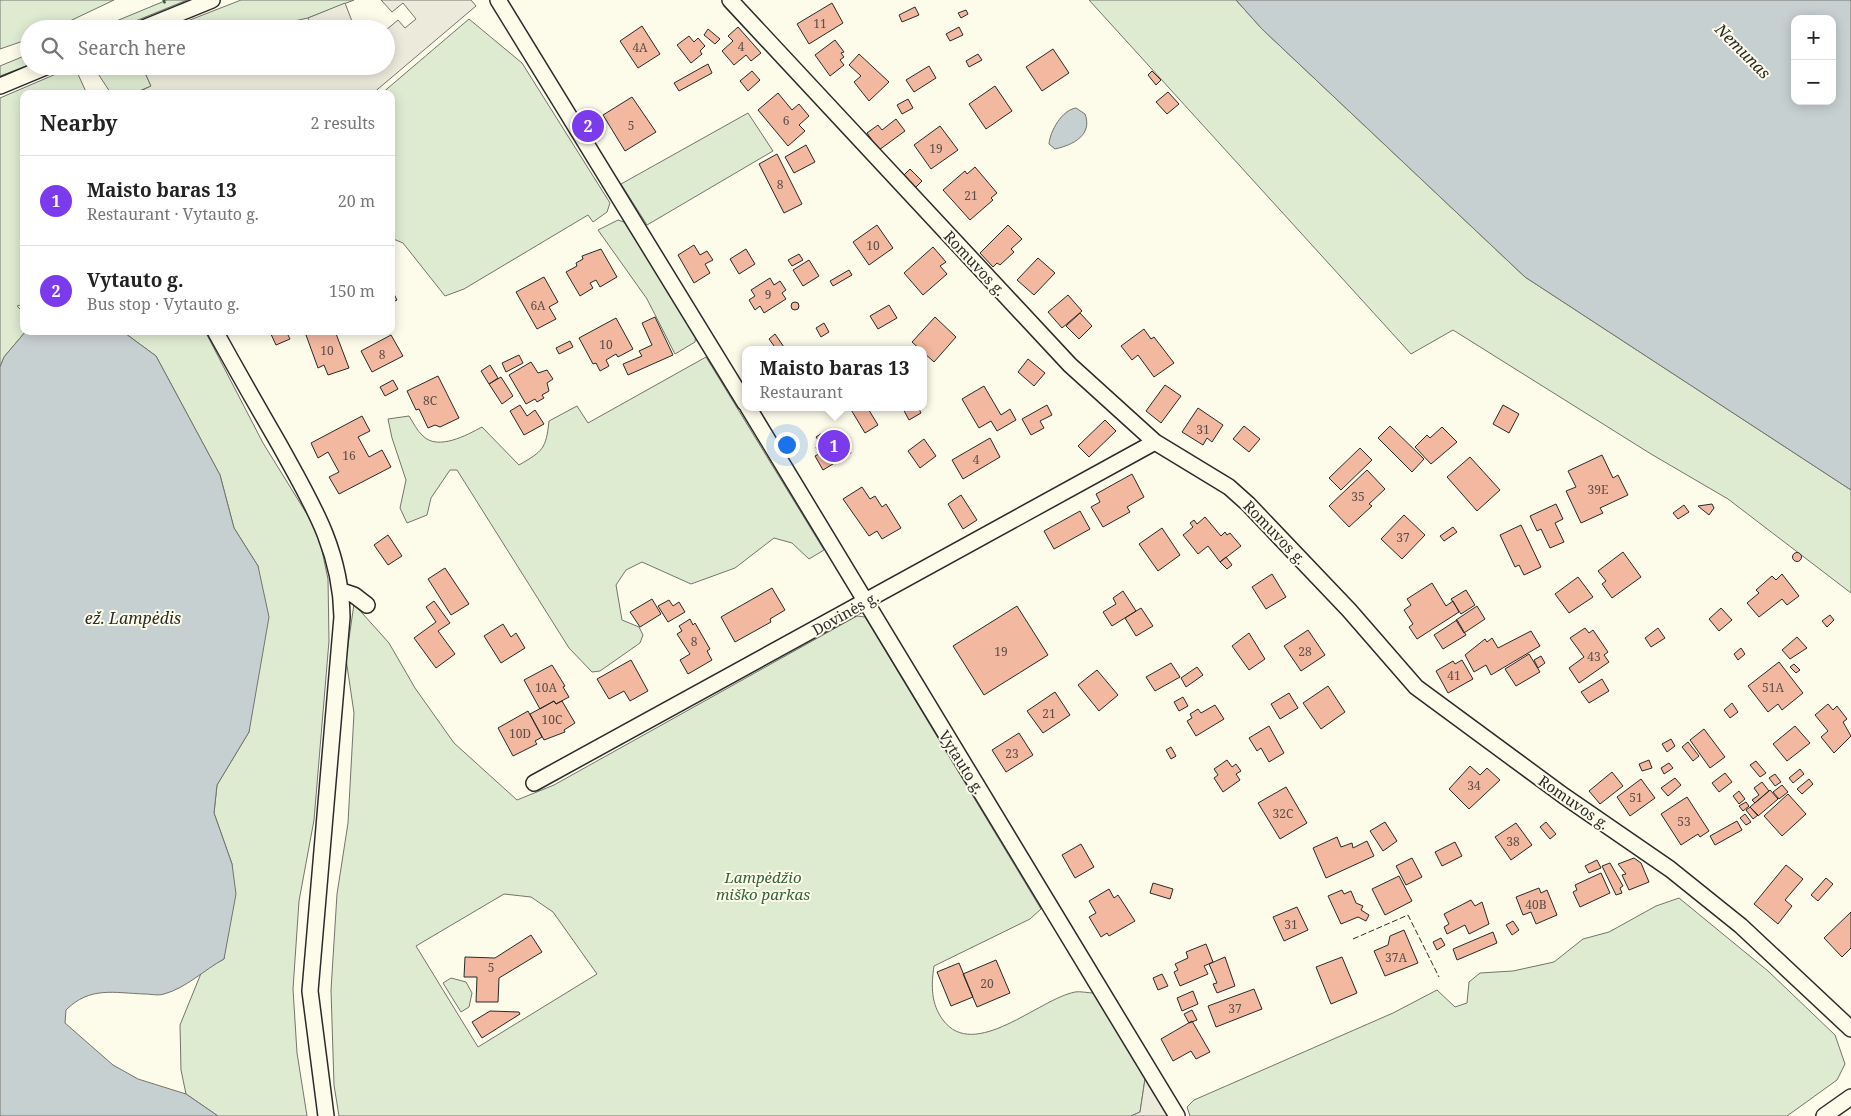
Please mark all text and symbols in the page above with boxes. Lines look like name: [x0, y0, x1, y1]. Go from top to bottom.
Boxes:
house number: 11: [813, 15, 827, 32]
map controls: [1791, 15, 1836, 105]
button: +: [1791, 15, 1836, 60]
water label: Nemunas: [1710, 18, 1776, 84]
search box: [20, 20, 395, 75]
icon: search: [38, 34, 66, 62]
text: Search here: [78, 35, 186, 61]
house number: 4: [738, 38, 745, 55]
house number: 4A: [632, 39, 648, 56]
button: −: [1791, 60, 1836, 105]
pin: 2: [572, 107, 604, 145]
text: Nearby: [40, 109, 118, 137]
text: 2 results: [311, 112, 375, 134]
house number: 6: [783, 112, 790, 129]
house number: 5: [628, 117, 634, 134]
house number: 19: [929, 140, 943, 157]
house number: 8: [777, 176, 784, 193]
text: Maisto baras 13: [87, 177, 237, 203]
house number: 21: [964, 187, 978, 204]
text: 1: [51, 190, 61, 212]
text: 20 m: [338, 190, 375, 212]
text: Restaurant · Vytauto g.: [87, 203, 259, 225]
street label: Romuvos g.: [940, 226, 1010, 300]
house number: 10: [866, 237, 880, 254]
text: Vytauto g.: [87, 267, 184, 293]
text: 2: [51, 280, 61, 302]
text: 150 m: [329, 280, 375, 302]
house number: 9: [765, 286, 771, 303]
text: Bus stop · Vytauto g.: [87, 293, 240, 315]
house number: 6A: [530, 297, 546, 314]
house number: 10: [599, 336, 613, 353]
house number: 10: [320, 342, 334, 359]
house number: 8: [379, 346, 386, 363]
popup: [742, 346, 927, 411]
text: Maisto baras 13: [760, 355, 909, 381]
text: Restaurant: [760, 381, 843, 403]
house number: 8C: [423, 392, 437, 409]
house number: 31: [1196, 421, 1210, 438]
pin: 1: [818, 427, 850, 465]
your location: [774, 432, 800, 458]
house number: 16: [342, 447, 356, 464]
house number: 4: [973, 451, 980, 468]
house number: 39E: [1588, 481, 1608, 498]
house number: 35: [1351, 488, 1365, 505]
street label: Romuvos g.: [1239, 496, 1311, 568]
house number: 37: [1396, 529, 1410, 546]
street label: Dovinės g.: [808, 587, 882, 639]
water label: ež. Lampėdis: [85, 607, 181, 629]
house number: 8: [691, 633, 698, 650]
house number: 19: [994, 643, 1008, 660]
house number: 28: [1298, 643, 1312, 660]
house number: 43: [1587, 648, 1601, 665]
house number: 41: [1447, 667, 1461, 684]
house number: 10A: [535, 679, 557, 696]
house number: 51A: [1762, 679, 1784, 696]
house number: 21: [1042, 705, 1056, 722]
house number: 10C: [542, 711, 562, 728]
house number: 10D: [509, 725, 531, 742]
street label: Vytauto g.: [935, 726, 989, 798]
house number: 23: [1005, 745, 1019, 762]
street label: Romuvos g.: [1535, 770, 1613, 834]
house number: 34: [1467, 777, 1481, 794]
house number: 51: [1629, 789, 1643, 806]
house number: 32C: [1273, 805, 1293, 822]
house number: 53: [1677, 813, 1691, 830]
house number: 38: [1506, 833, 1520, 850]
park label: Lampėdžio miško parkas: [716, 867, 810, 904]
house number: 40B: [1525, 896, 1547, 913]
house number: 31: [1284, 916, 1298, 933]
house number: 37A: [1385, 949, 1407, 966]
house number: 5: [488, 959, 494, 976]
house number: 20: [980, 975, 994, 992]
house number: 37: [1228, 1000, 1242, 1017]

